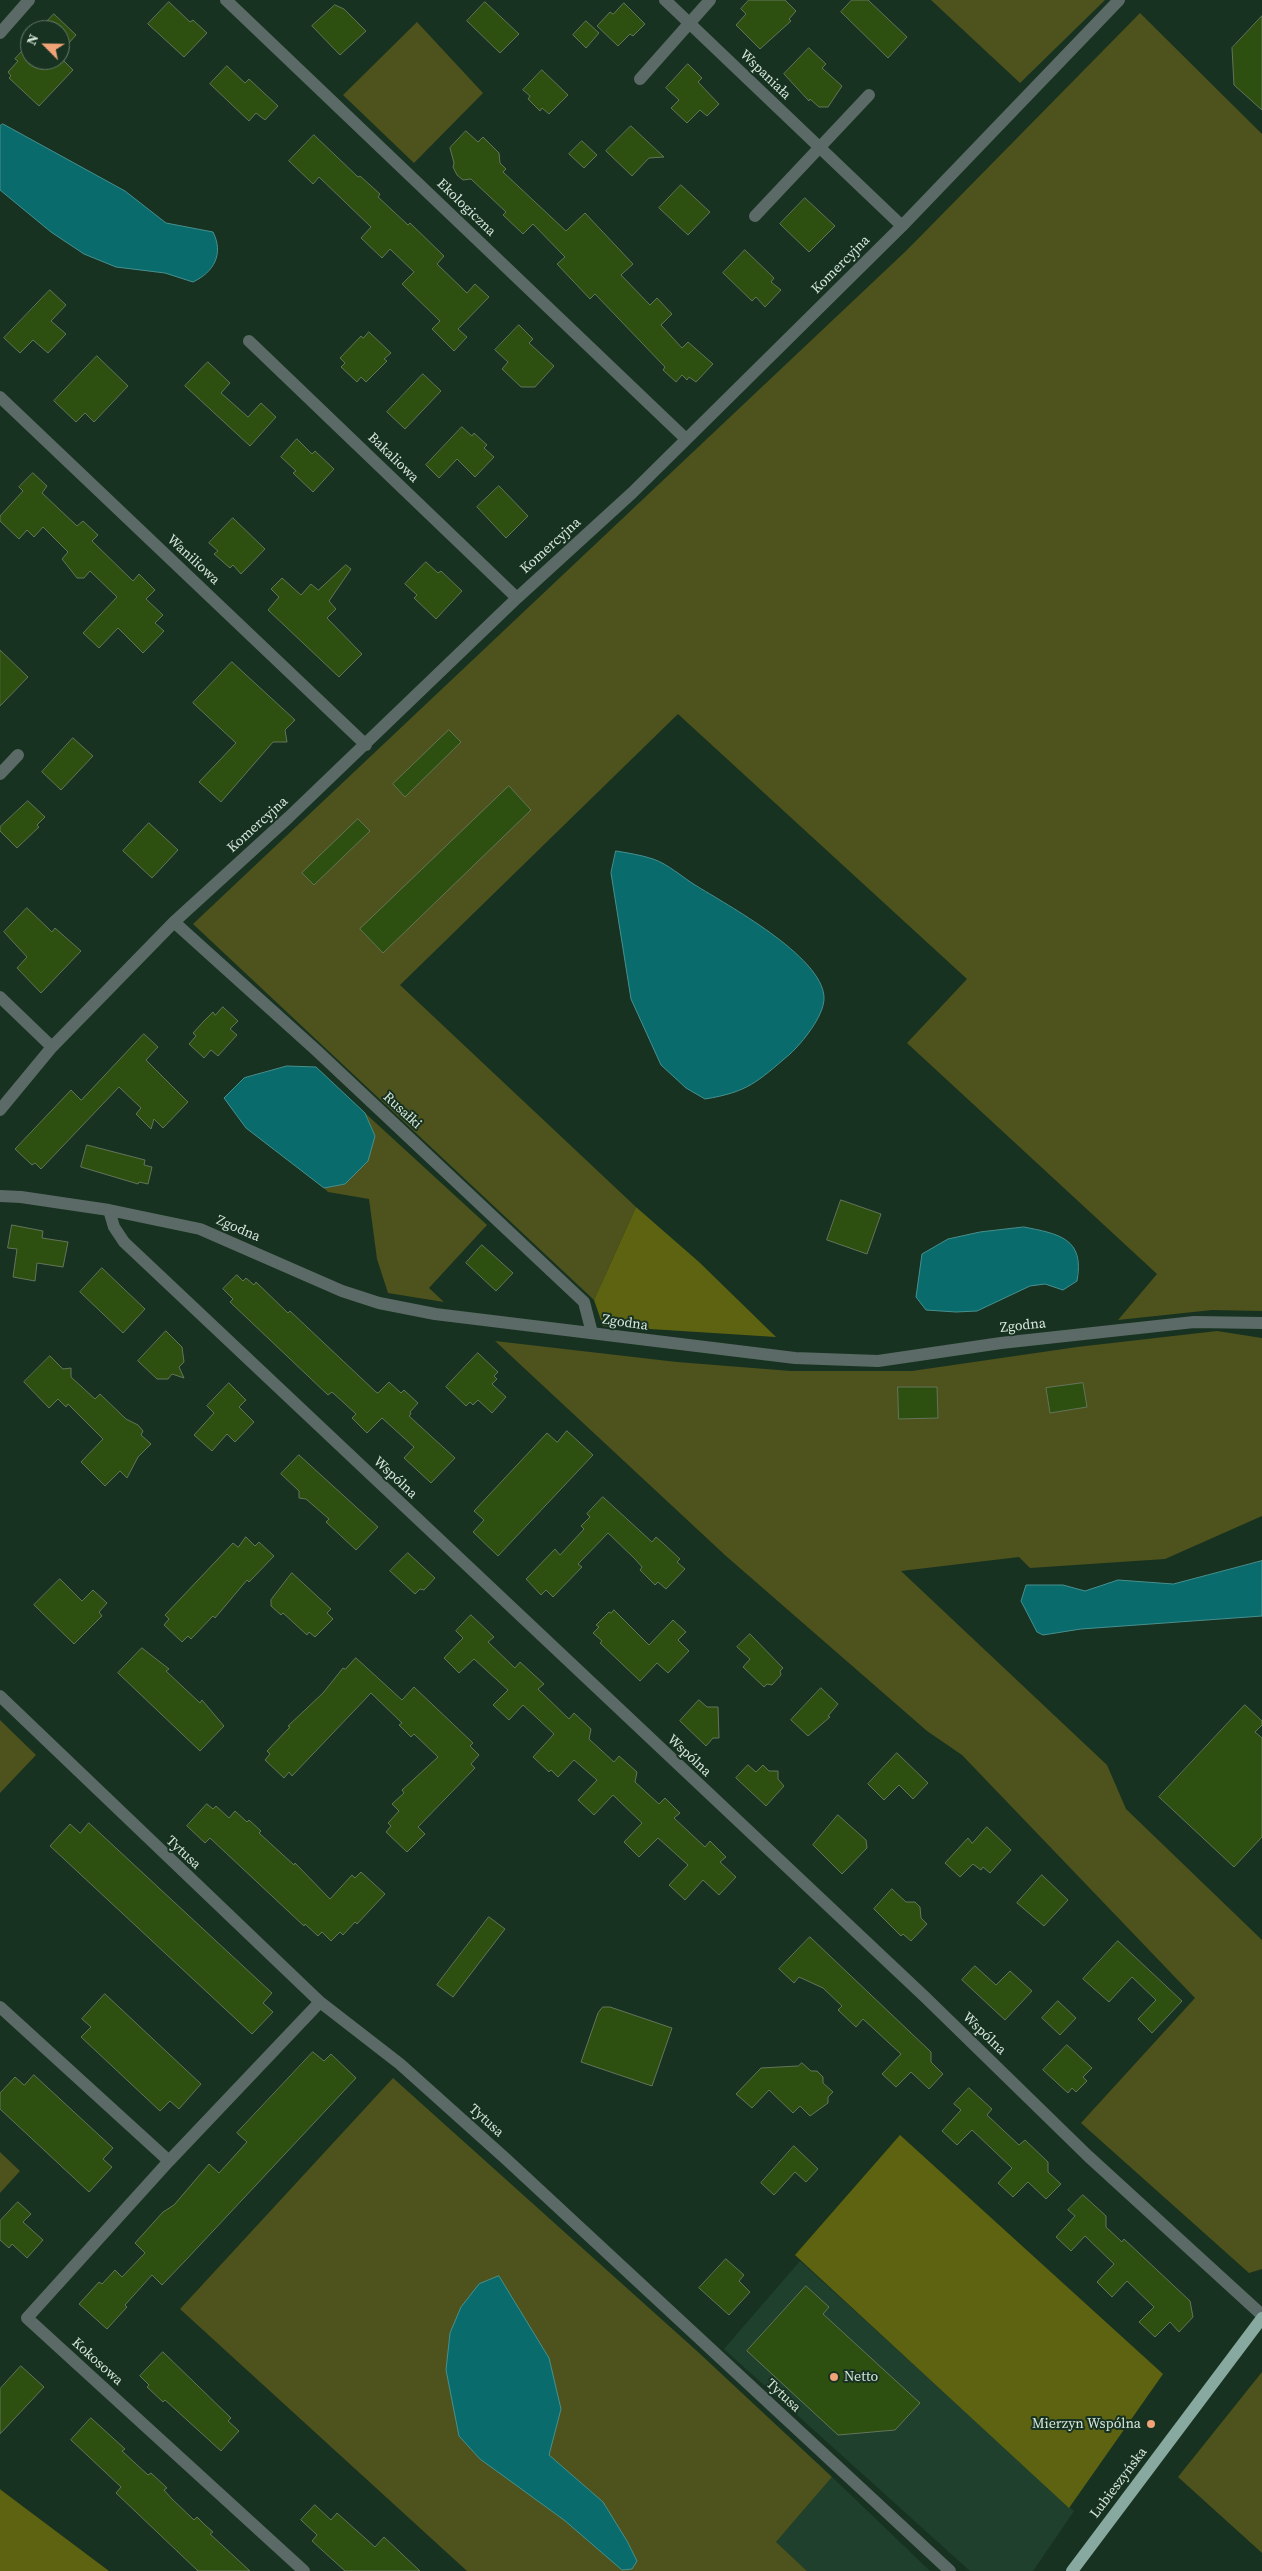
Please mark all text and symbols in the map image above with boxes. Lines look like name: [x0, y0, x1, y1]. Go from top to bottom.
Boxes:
north arrow: [20, 20, 70, 70]
text: N: [21, 31, 43, 48]
street label: Wspaniała: [736, 47, 794, 103]
street label: Ekologiczna: [433, 176, 499, 240]
street label: Komercyjna: [808, 232, 874, 298]
street label: Bakaliowa: [364, 430, 422, 486]
street label: Komercyjna: [517, 514, 585, 578]
street label: Waniliowa: [163, 531, 223, 589]
street label: Komercyjna: [224, 793, 292, 857]
street label: Rusałki: [379, 1089, 425, 1133]
street label: Zgodna: [214, 1212, 262, 1246]
street label: Zgodna: [601, 1311, 649, 1335]
street label: Zgodna: [999, 1315, 1047, 1337]
street label: Wspólna: [370, 1453, 420, 1503]
street label: Wspólna: [664, 1731, 714, 1781]
street label: Tytusa: [162, 1833, 204, 1873]
street label: Wspólna: [959, 2009, 1009, 2059]
street label: Tytusa: [465, 2101, 507, 2141]
street label: Kokosowa: [68, 2335, 126, 2389]
place label: Netto: [844, 2369, 878, 2385]
marker: Netto: [828, 2371, 840, 2383]
street label: Tytusa: [762, 2376, 804, 2416]
place label: Mierzyn Wspólna: [1032, 2416, 1141, 2432]
marker: Mierzyn Wspólna: [1145, 2418, 1157, 2430]
street label: Lubieszyńska: [1087, 2444, 1151, 2522]

